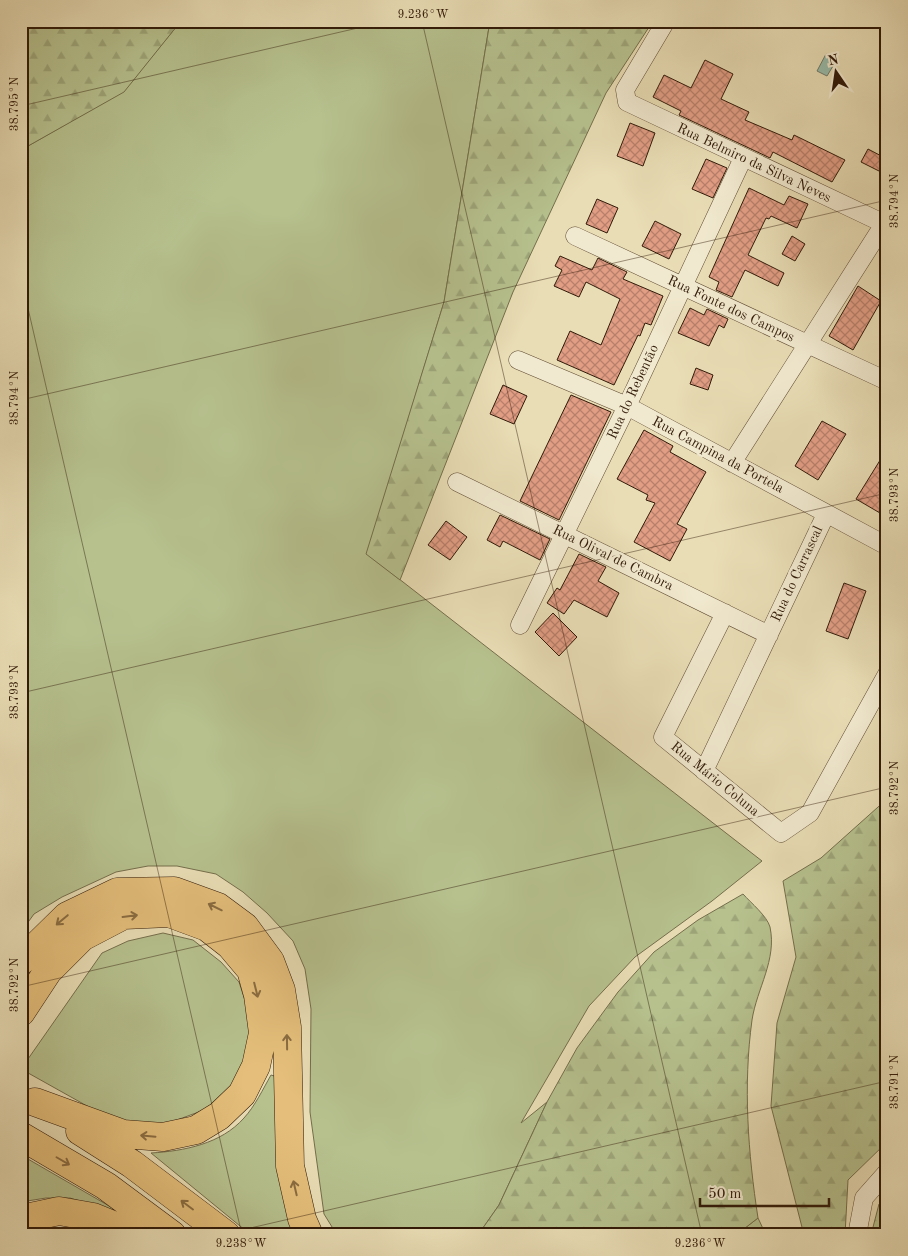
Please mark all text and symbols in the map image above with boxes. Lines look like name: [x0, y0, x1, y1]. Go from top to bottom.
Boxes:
text: 9.236°W: [398, 9, 449, 21]
north arrow: [810, 48, 860, 98]
text: N: [827, 52, 840, 68]
text: 38.795°N: [8, 77, 21, 131]
street label: Rua Belmiro da Silva Neves: [675, 121, 833, 205]
text: 38.794°N: [889, 174, 901, 228]
street label: Rua Fonte dos Campos: [665, 273, 797, 345]
street label: Rua do Rebentão: [605, 342, 661, 442]
text: 38.794°N: [9, 371, 21, 425]
street label: Rua Campina da Portela: [650, 414, 786, 496]
text: 38.793°N: [889, 468, 901, 522]
street label: Rua Olival de Cambra: [551, 523, 676, 593]
street label: Rua do Carrascal: [769, 524, 825, 624]
text: 38.793°N: [9, 665, 21, 719]
street label: Rua Mário Coluna: [668, 739, 762, 819]
text: 38.792°N: [889, 761, 901, 815]
one-way arrow: [207, 902, 222, 912]
one-way arrow: [121, 911, 137, 921]
one-way arrow: [56, 915, 69, 926]
text: 38.792°N: [9, 958, 21, 1012]
one-way arrow: [252, 981, 261, 997]
one-way arrow: [283, 1035, 292, 1051]
text: 38.791°N: [889, 1055, 901, 1109]
one-way arrow: [140, 1131, 156, 1141]
one-way arrow: [56, 1156, 71, 1166]
scale bar: [700, 1176, 829, 1208]
one-way arrow: [290, 1181, 299, 1197]
text: 50 m: [708, 1187, 742, 1202]
one-way arrow: [181, 1200, 194, 1211]
text: 9.238°W: [216, 1238, 267, 1250]
text: 9.236°W: [675, 1238, 726, 1250]

